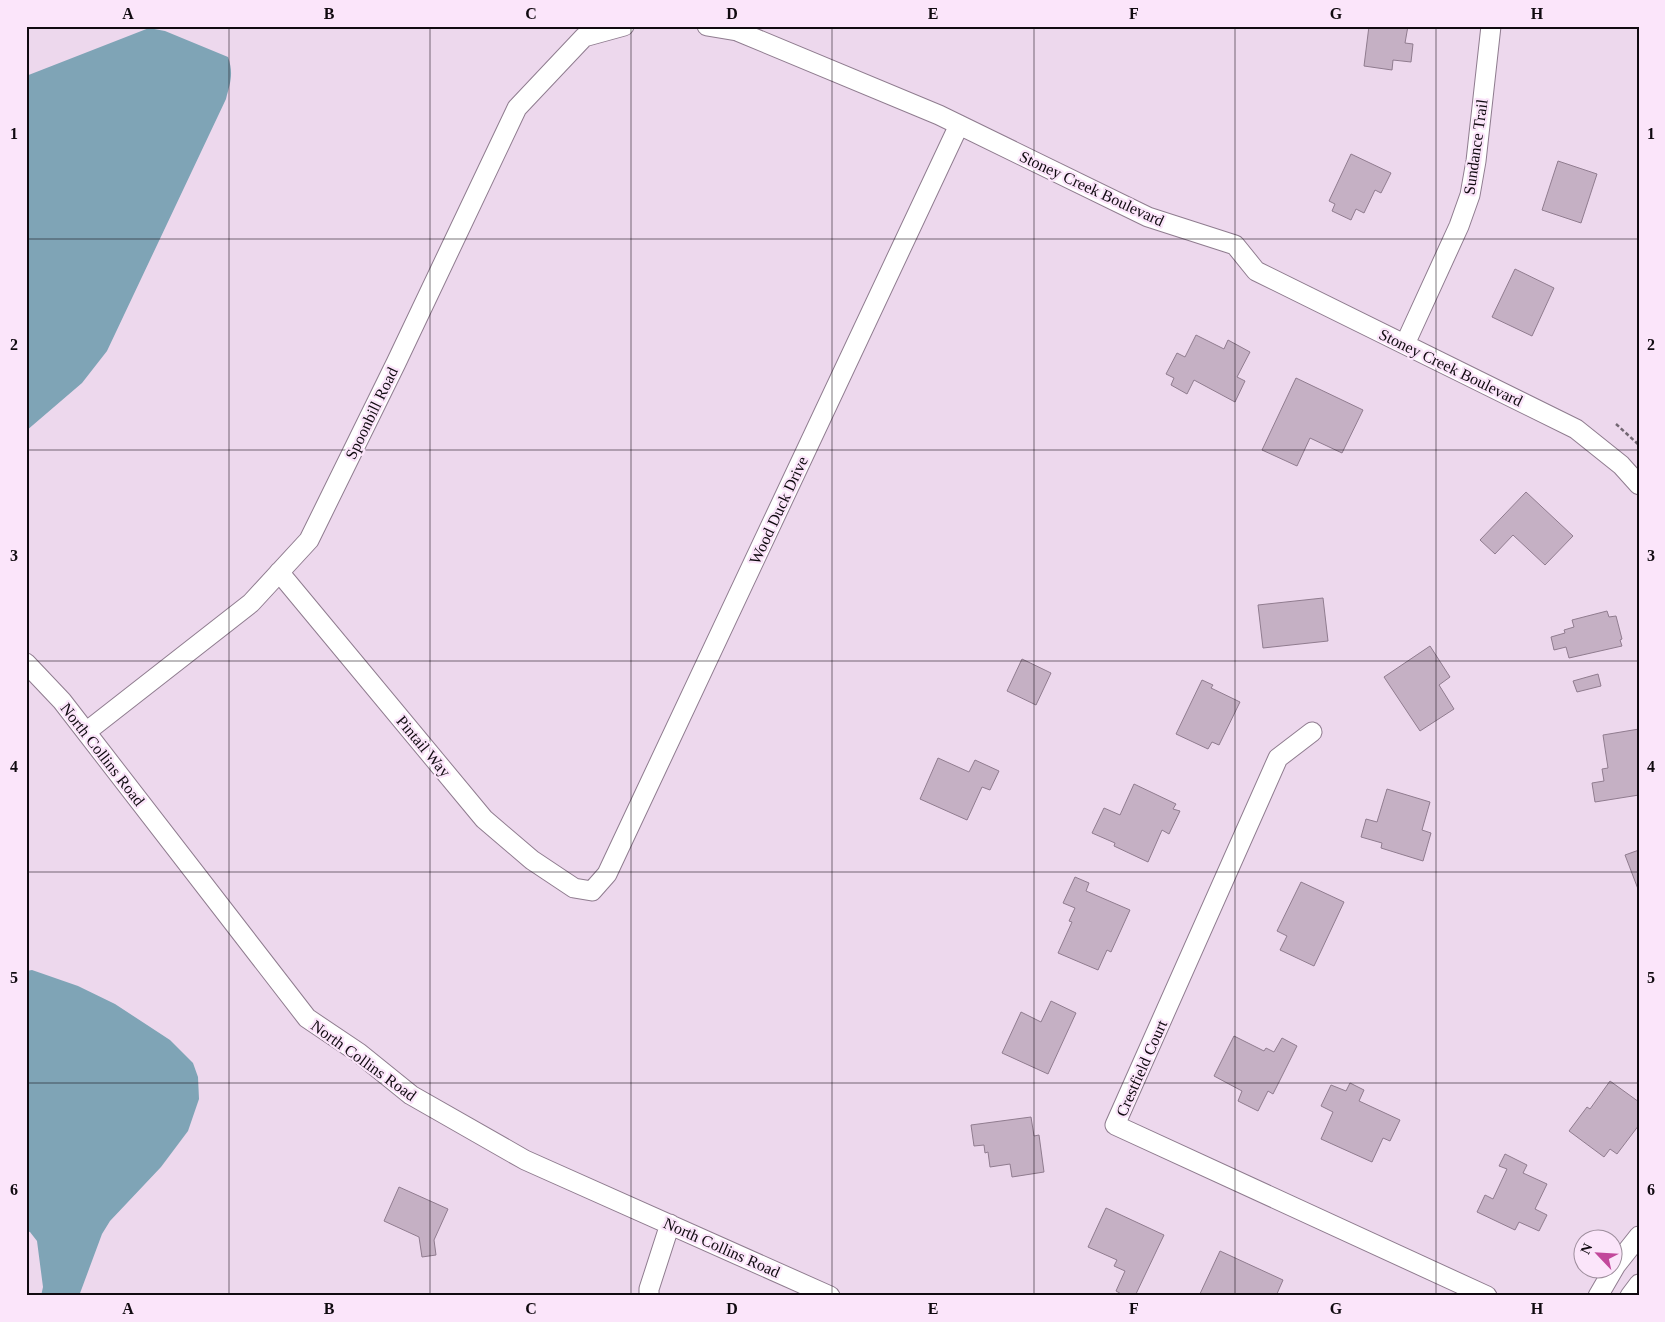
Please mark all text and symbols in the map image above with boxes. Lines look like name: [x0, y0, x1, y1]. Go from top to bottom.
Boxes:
text: A: [122, 5, 134, 22]
text: B: [324, 5, 335, 22]
text: C: [525, 5, 537, 22]
text: D: [726, 5, 738, 22]
text: E: [928, 5, 938, 22]
text: F: [1129, 5, 1139, 22]
text: G: [1330, 5, 1343, 22]
text: H: [1531, 5, 1544, 22]
street label: Sundance Trail: [1460, 98, 1491, 196]
text: 1: [10, 125, 18, 142]
text: 1: [1647, 125, 1655, 142]
street label: Stoney Creek Boulevard: [1016, 148, 1167, 230]
street label: Stoney Creek Boulevard: [1376, 325, 1525, 410]
text: 2: [10, 336, 18, 353]
text: 2: [1647, 336, 1655, 353]
street label: Spoonbill Road: [342, 365, 402, 462]
street label: Wood Duck Drive: [746, 454, 811, 567]
text: 3: [10, 547, 18, 564]
text: 3: [1647, 547, 1655, 564]
street label: North Collins Road: [57, 700, 148, 809]
street label: Pintail Way: [392, 712, 454, 781]
text: 4: [10, 758, 18, 775]
text: 4: [1647, 758, 1655, 775]
text: 5: [10, 969, 18, 986]
text: 5: [1647, 969, 1655, 986]
street label: North Collins Road: [308, 1017, 419, 1104]
street label: Crestfield Court: [1113, 1017, 1171, 1119]
text: 6: [10, 1181, 18, 1198]
text: 6: [1647, 1181, 1655, 1198]
street label: North Collins Road: [661, 1214, 783, 1281]
north arrow: [1572, 1230, 1622, 1280]
text: N: [1578, 1241, 1596, 1256]
text: A: [122, 1300, 134, 1317]
text: B: [324, 1300, 335, 1317]
text: C: [525, 1300, 537, 1317]
text: D: [726, 1300, 738, 1317]
text: E: [928, 1300, 938, 1317]
text: F: [1129, 1300, 1139, 1317]
text: G: [1330, 1300, 1343, 1317]
text: H: [1531, 1300, 1544, 1317]

